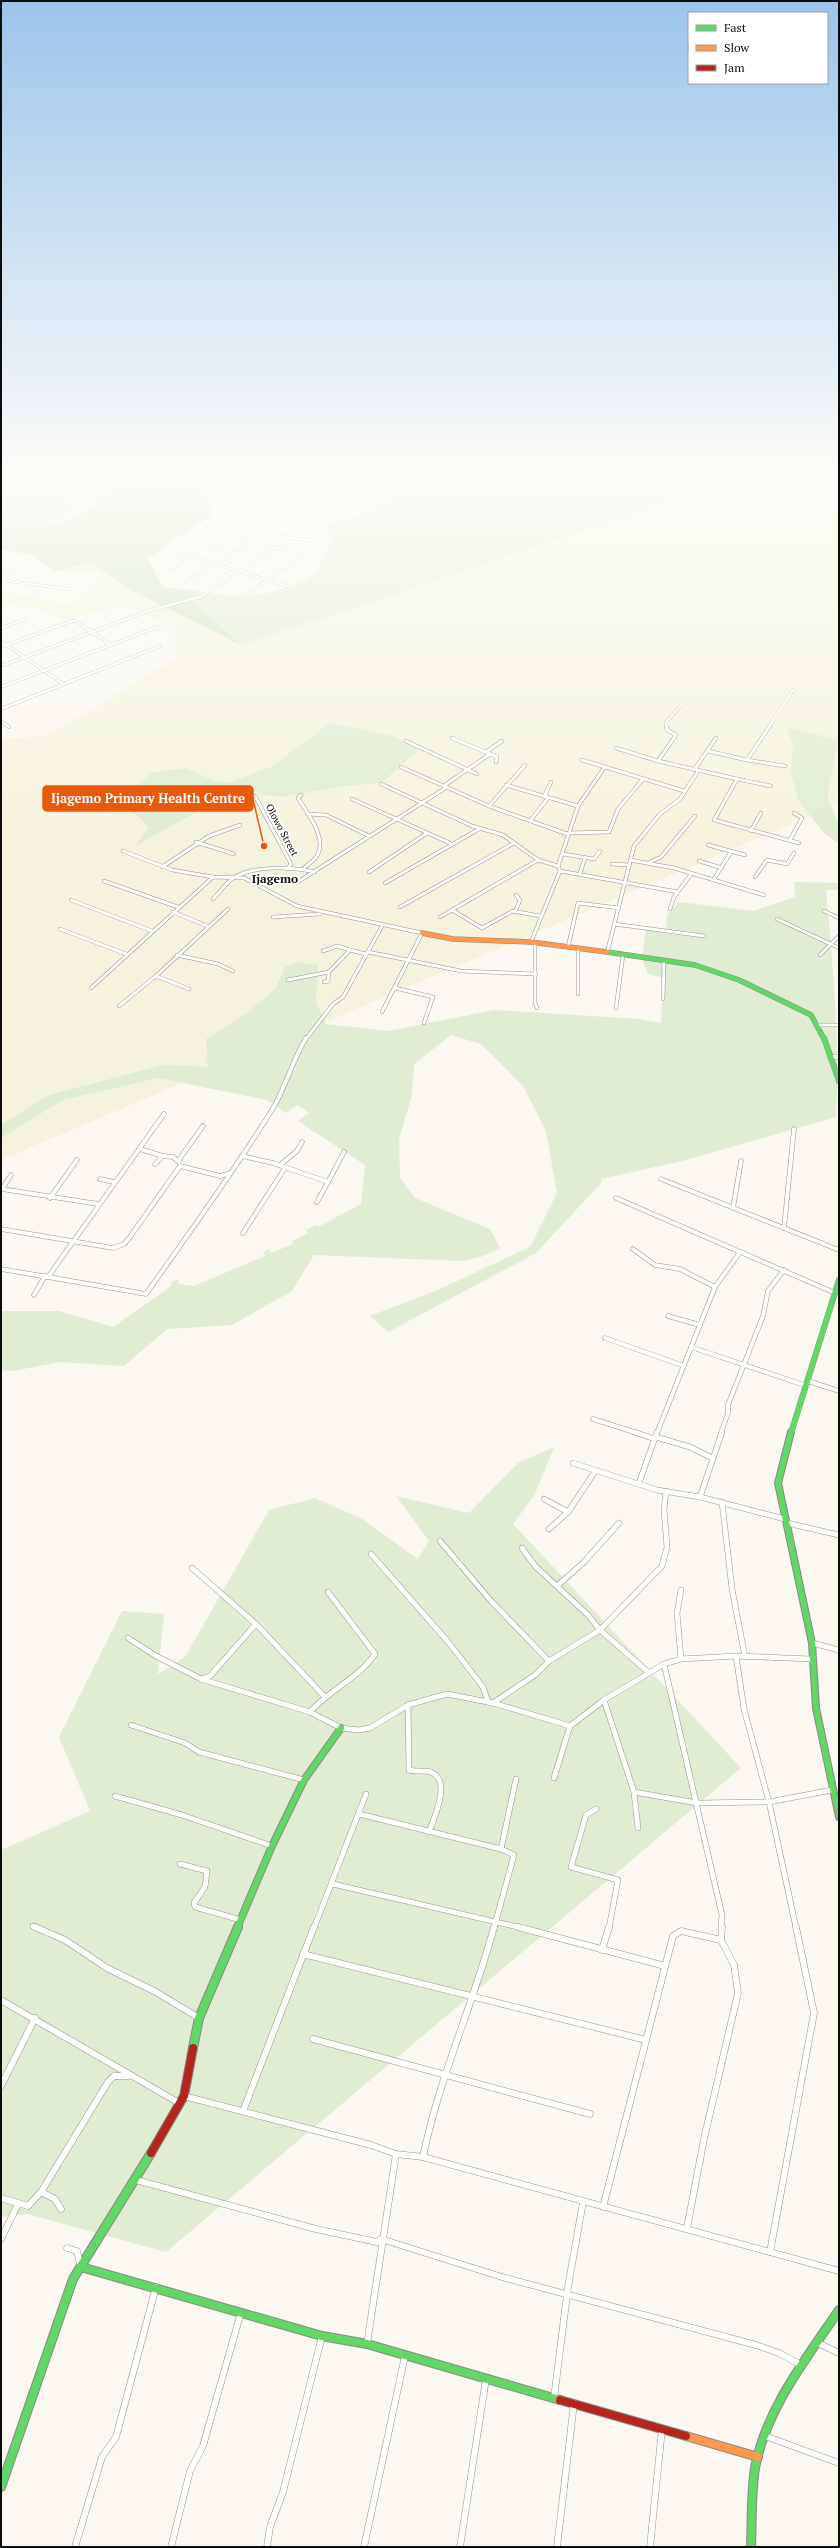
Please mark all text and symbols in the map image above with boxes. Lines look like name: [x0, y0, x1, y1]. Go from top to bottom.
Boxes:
legend: [688, 12, 828, 84]
text: Fast: [724, 20, 747, 35]
text: Slow: [724, 40, 750, 55]
text: Jam: [724, 60, 745, 75]
callout: Ijagemo Primary Health Centre: [43, 786, 253, 811]
text: Ijagemo Primary Health Centre: [51, 789, 245, 807]
street label: Olowo Street: [263, 802, 301, 859]
district label: Ijagemo: [252, 871, 298, 886]

